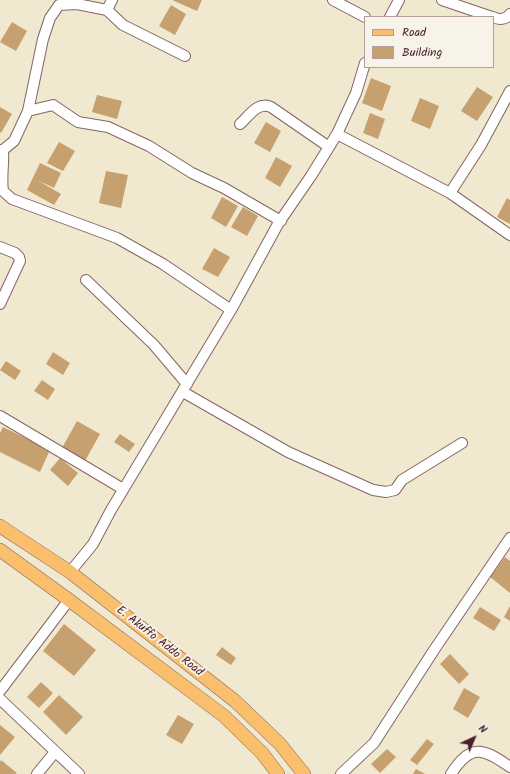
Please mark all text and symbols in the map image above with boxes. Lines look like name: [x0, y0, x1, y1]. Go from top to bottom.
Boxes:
legend: [364, 16, 494, 68]
text: Road: [402, 23, 426, 42]
text: Building: [402, 43, 442, 62]
street label: E. Akuffo Addo Road: [113, 604, 205, 680]
north arrow: [454, 718, 494, 758]
text: N: [474, 720, 491, 738]

